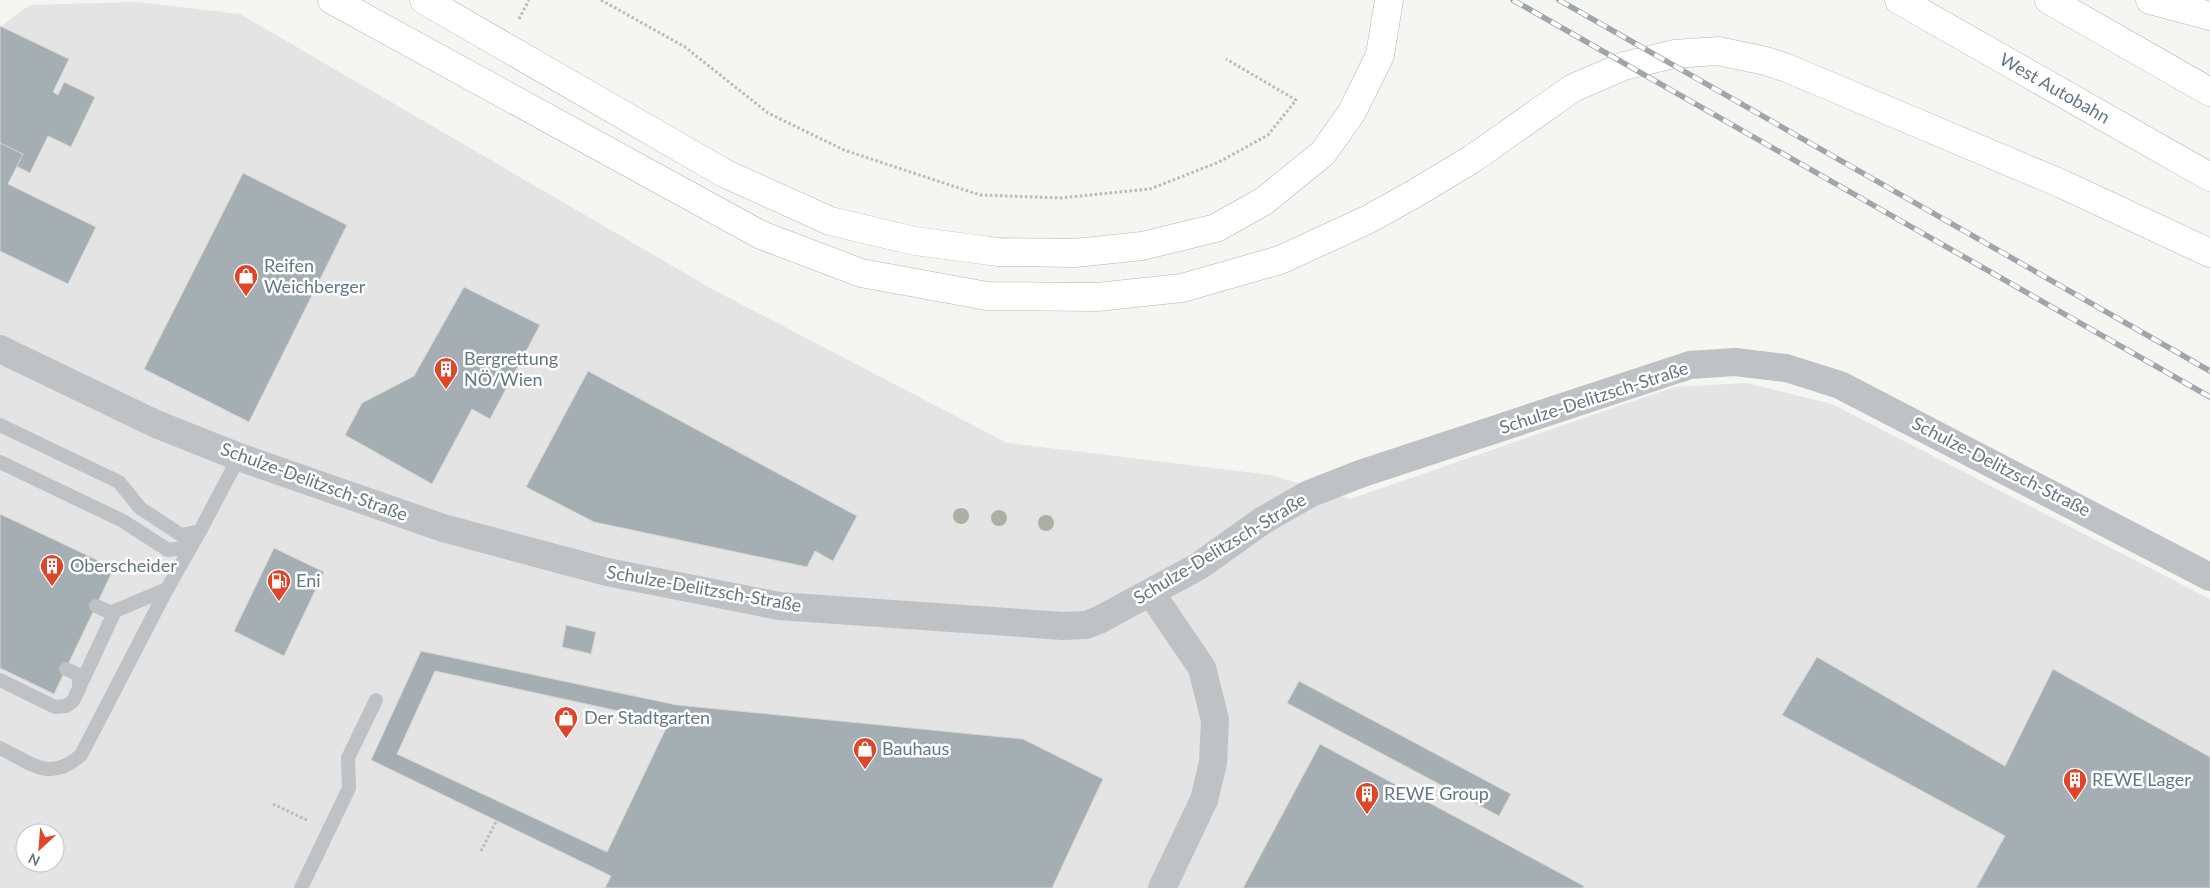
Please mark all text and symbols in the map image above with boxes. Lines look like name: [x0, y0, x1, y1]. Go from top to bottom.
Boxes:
street label: West Autobahn: [1996, 48, 2114, 128]
place label: Reifen Weichberger: [264, 254, 366, 297]
shop icon: Reifen Weichberger: [233, 263, 259, 297]
place label: Bergrettung NÖ/Wien: [464, 347, 558, 390]
building icon: Bergrettung NÖ/Wien: [433, 356, 459, 390]
street label: Schulze-Delitzsch-Straße: [1496, 356, 1691, 438]
street label: Schulze-Delitzsch-Straße: [1909, 412, 2094, 521]
street label: Schulze-Delitzsch-Straße: [218, 437, 411, 525]
street label: Schulze-Delitzsch-Straße: [1129, 488, 1310, 608]
building icon: Oberscheider: [39, 553, 65, 587]
place label: Oberscheider: [70, 554, 177, 576]
street label: Schulze-Delitzsch-Straße: [605, 560, 803, 616]
fuel station icon: Eni: [266, 568, 292, 602]
place label: Eni: [296, 569, 321, 591]
shop icon: Der Stadtgarten: [553, 705, 579, 739]
place label: Der Stadtgarten: [584, 706, 710, 728]
shop icon: Bauhaus: [852, 736, 878, 770]
place label: Bauhaus: [882, 737, 949, 759]
building icon: REWE Lager: [2062, 767, 2088, 801]
place label: REWE Lager: [2092, 768, 2191, 790]
building icon: REWE Group: [1354, 781, 1380, 815]
place label: REWE Group: [1384, 782, 1489, 804]
north arrow: [15, 823, 65, 873]
text: N: [26, 850, 43, 870]

